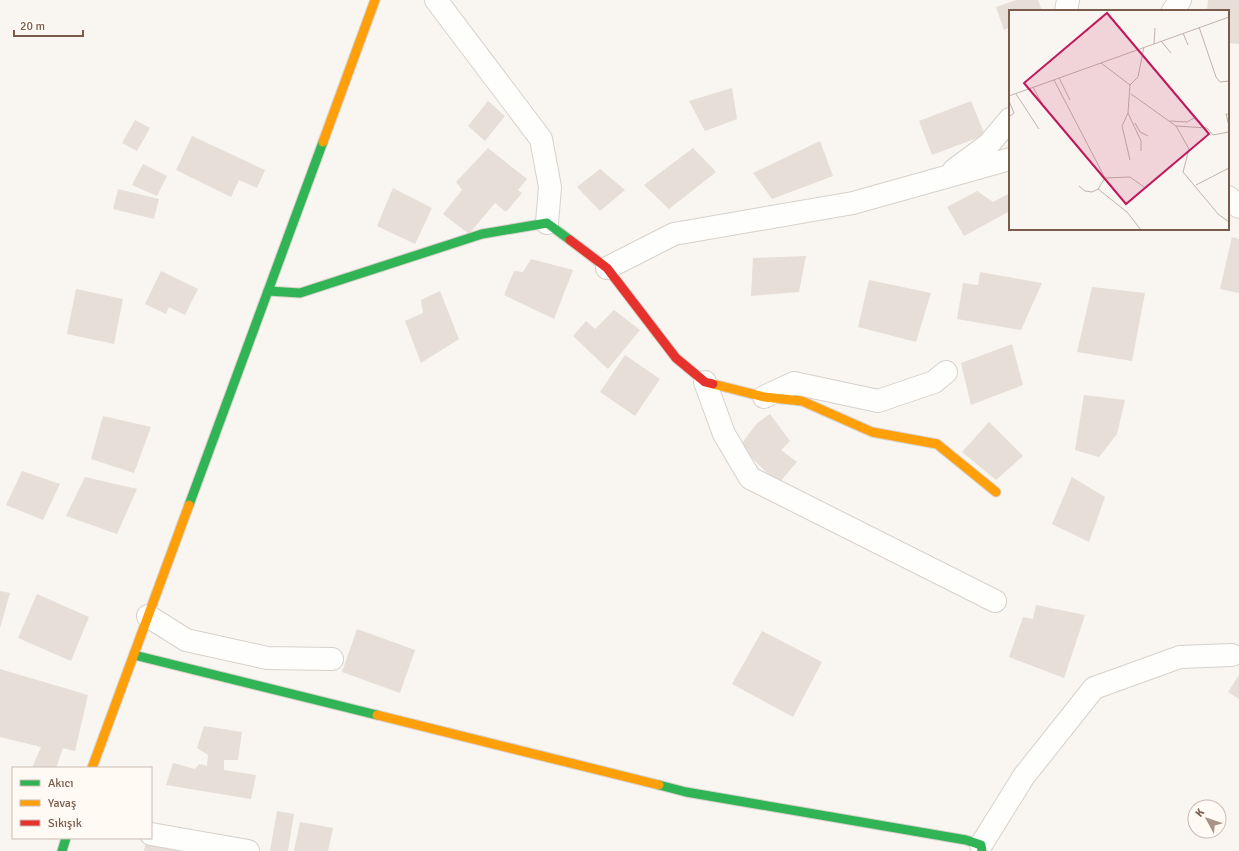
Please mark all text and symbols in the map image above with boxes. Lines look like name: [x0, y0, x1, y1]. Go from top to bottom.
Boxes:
inset map: [1009, 10, 1229, 230]
scale bar: [14, 12, 83, 38]
text: 20 m: [20, 19, 45, 34]
legend: [12, 767, 152, 839]
text: Akıcı: [48, 776, 74, 791]
text: Yavaş: [48, 796, 76, 811]
north arrow: [1187, 799, 1227, 839]
text: K: [1193, 806, 1207, 820]
text: Sıkışık: [48, 816, 82, 831]

